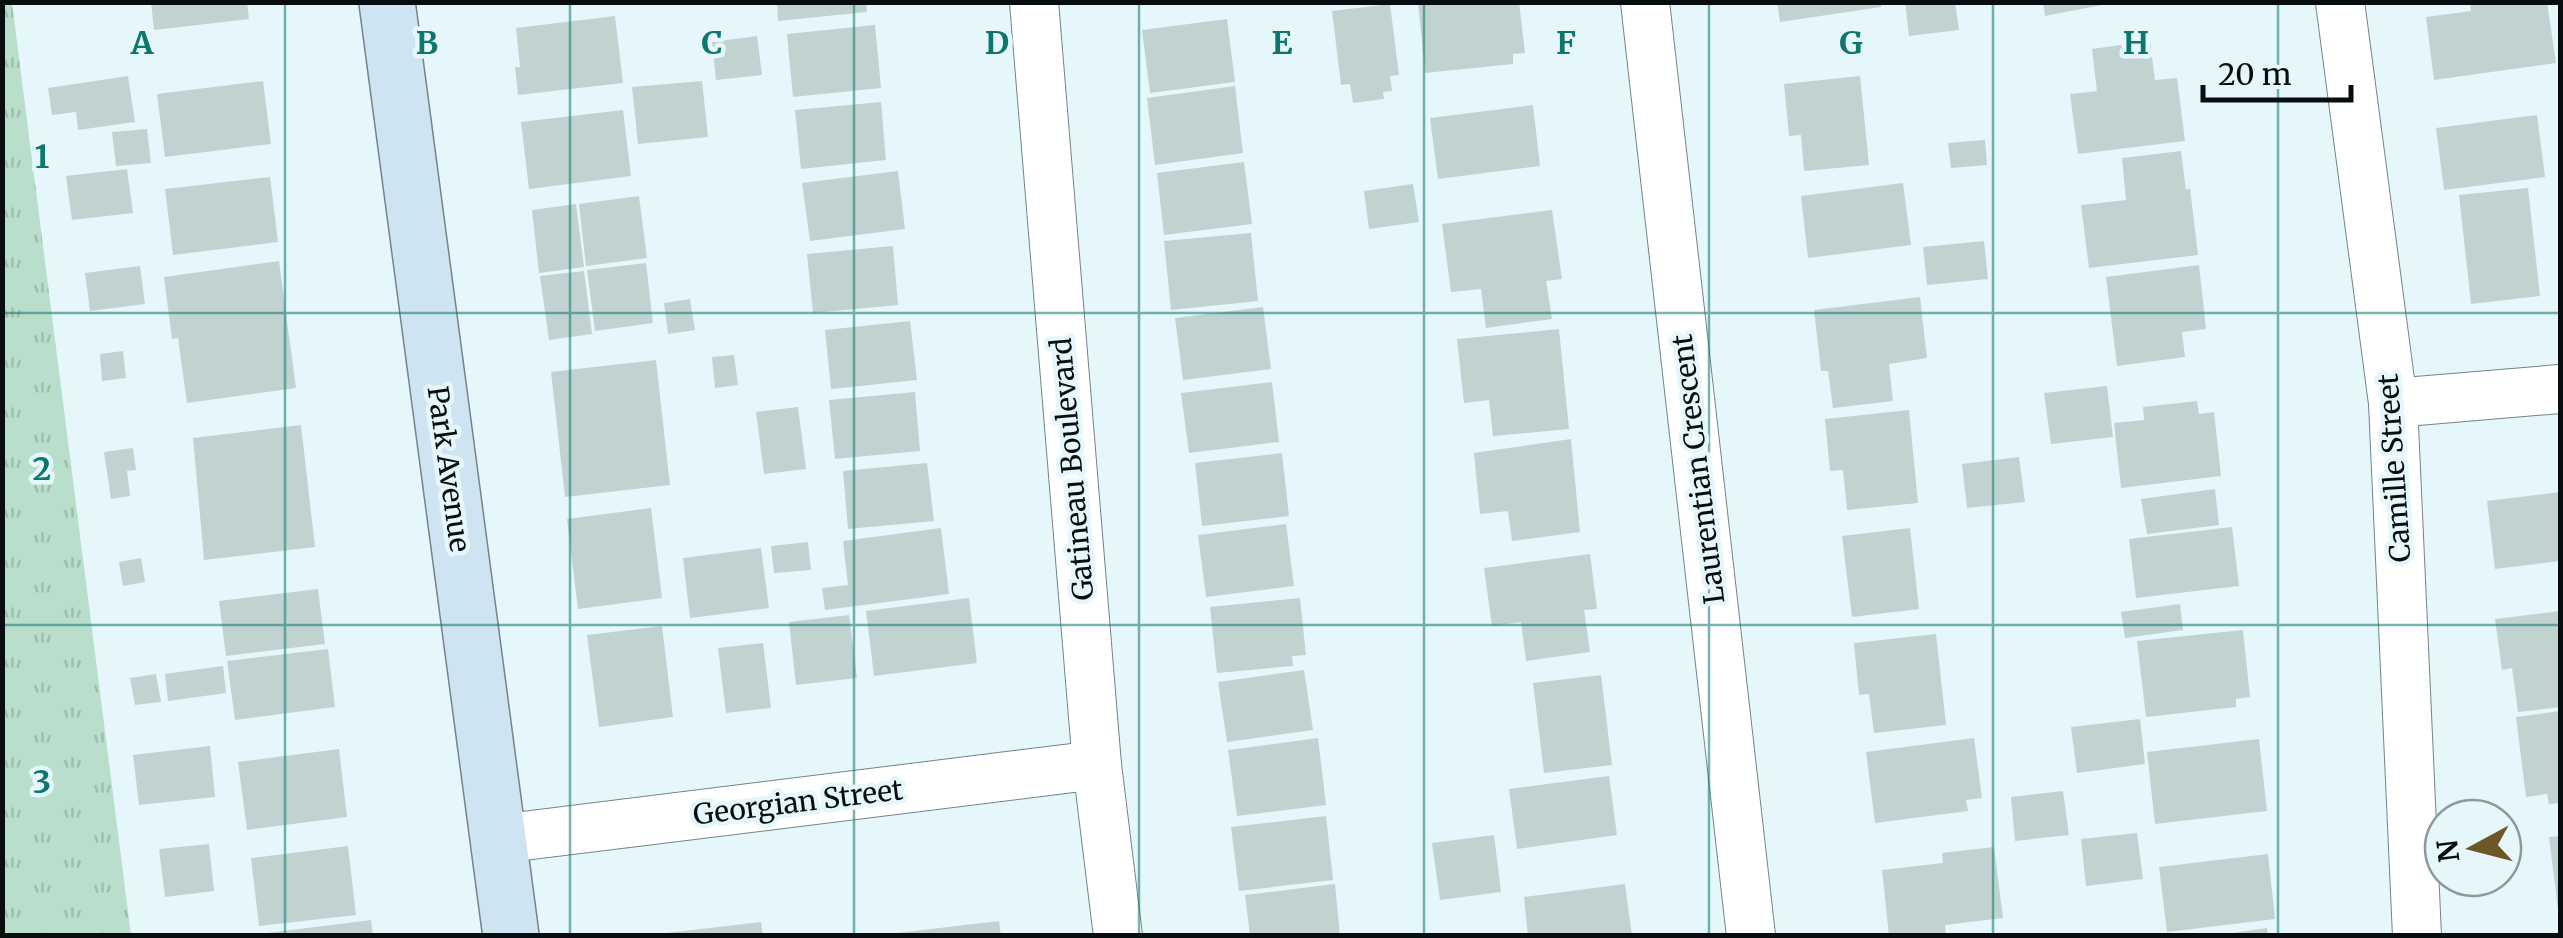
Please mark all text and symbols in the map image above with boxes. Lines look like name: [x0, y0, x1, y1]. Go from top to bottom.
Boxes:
text: A: [130, 23, 155, 63]
text: B: [416, 23, 438, 63]
text: C: [701, 23, 723, 63]
text: D: [985, 23, 1009, 63]
text: E: [1272, 23, 1293, 63]
text: F: [1556, 23, 1576, 63]
text: G: [1839, 23, 1863, 63]
text: H: [2123, 23, 2149, 63]
scale bar: [2203, 40, 2350, 102]
text: 20 m: [2218, 55, 2292, 93]
text: 1: [35, 137, 50, 177]
street label: Laurentian Crescent: [1664, 332, 1732, 606]
street label: Gatineau Boulevard: [1043, 336, 1101, 602]
street label: Camille Street: [2369, 372, 2419, 564]
street label: Park Avenue: [420, 384, 478, 554]
text: 2: [33, 449, 51, 489]
text: 3: [33, 762, 51, 802]
street label: Georgian Street: [691, 771, 905, 833]
north arrow: [2423, 798, 2523, 898]
text: N: [2429, 838, 2467, 864]

